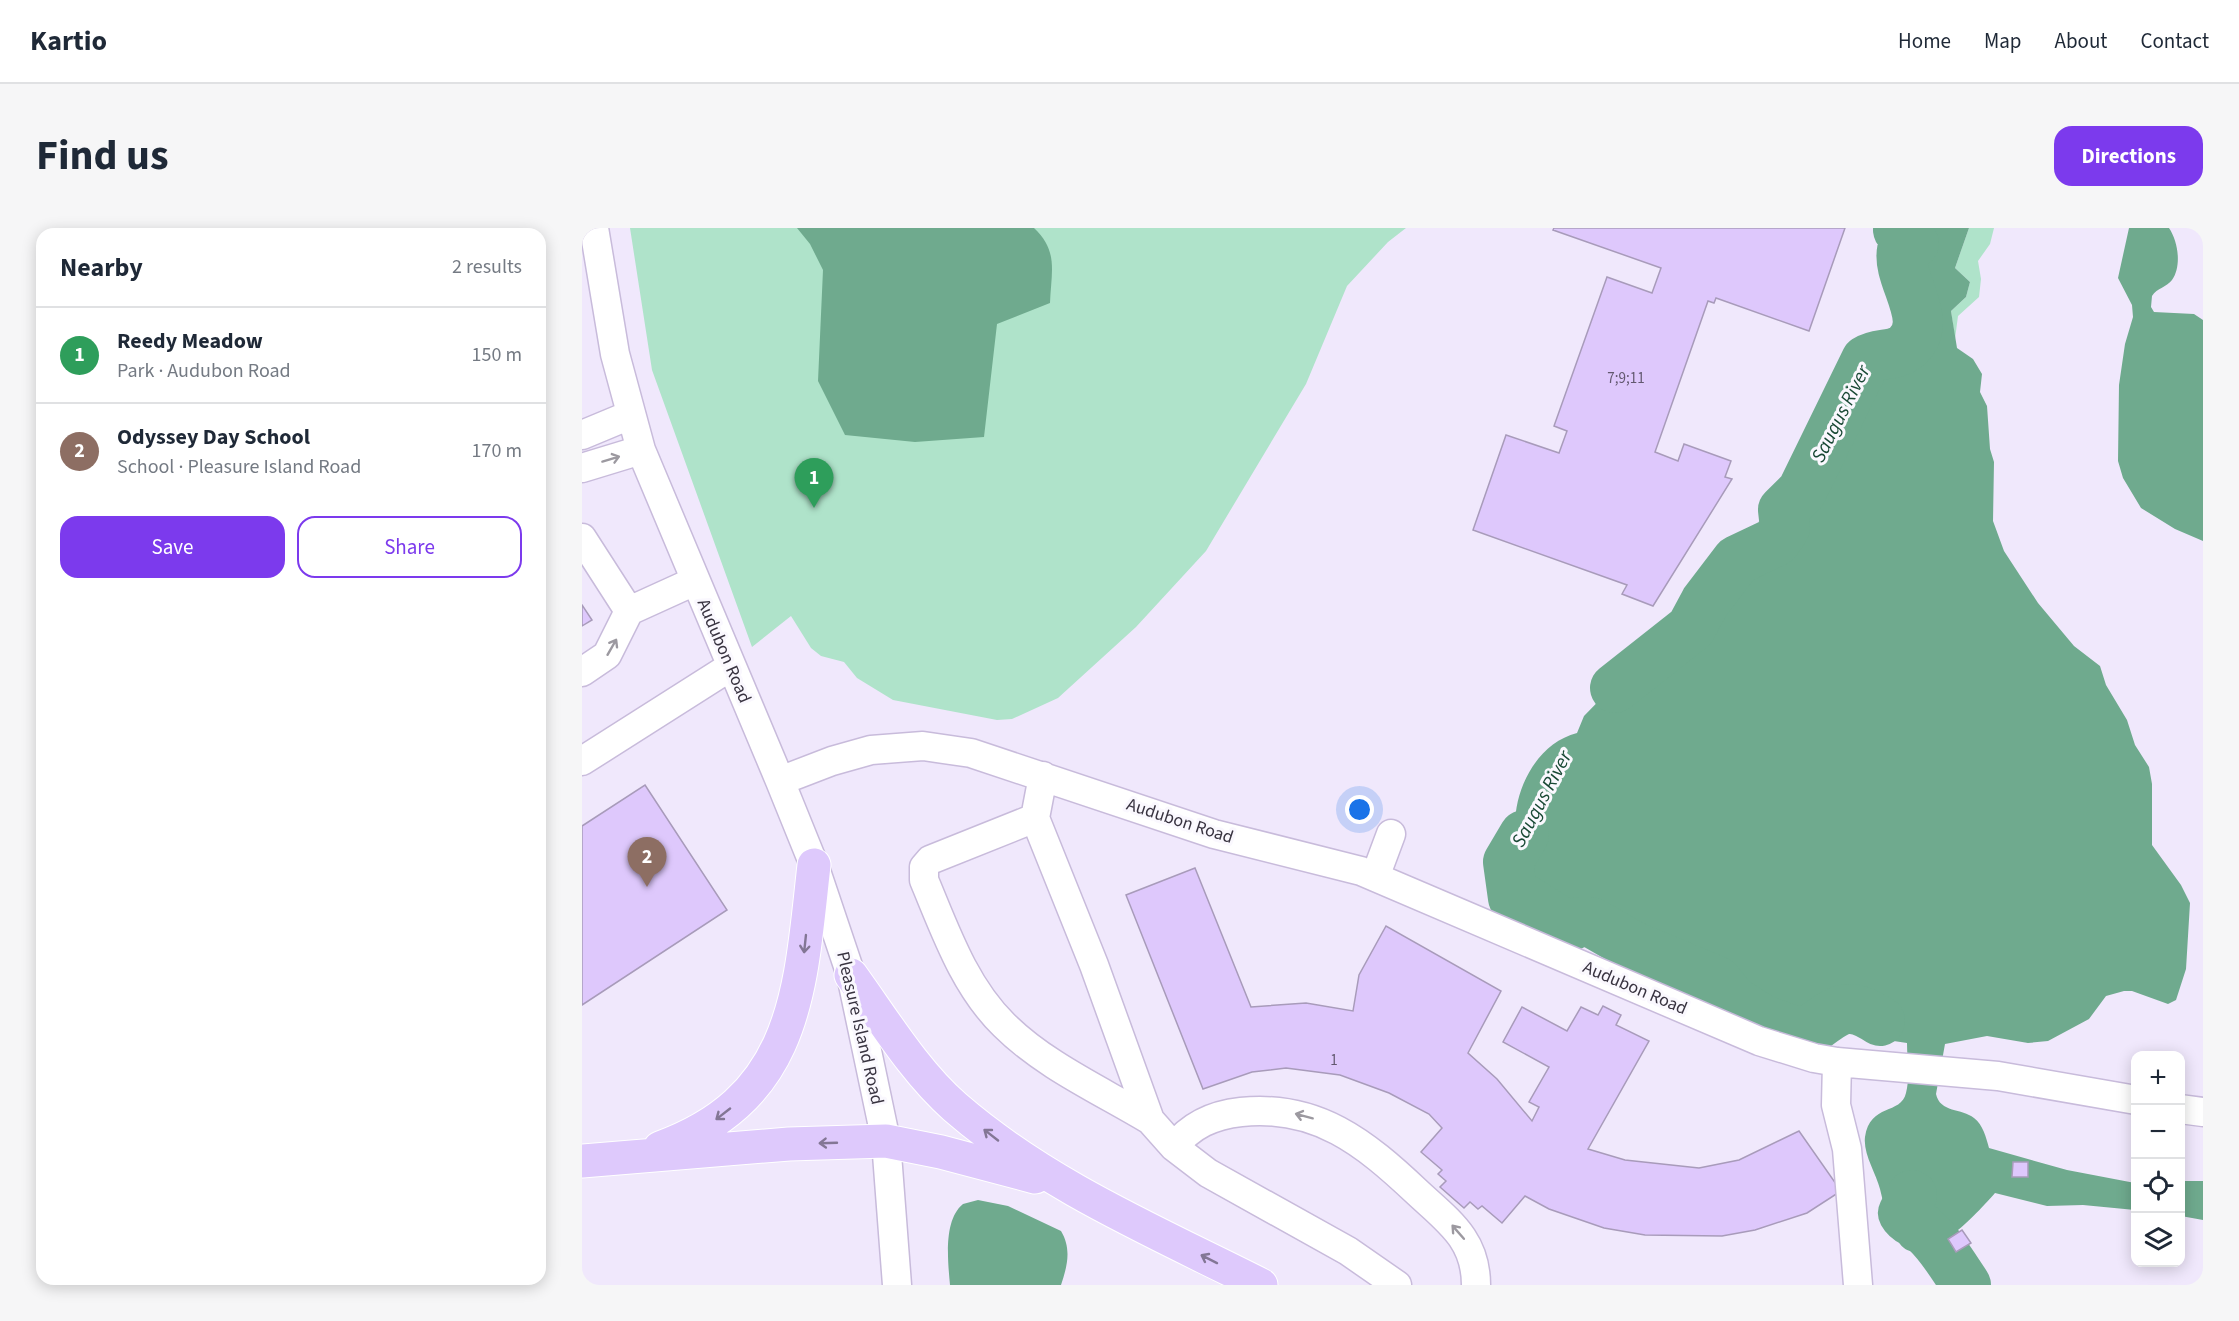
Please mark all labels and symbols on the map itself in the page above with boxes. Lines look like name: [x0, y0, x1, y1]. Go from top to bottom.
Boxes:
water label: Saugus River: [1805, 360, 1878, 467]
house number: 7;9;11: [1607, 368, 1645, 389]
one-way arrow: [601, 453, 620, 464]
pin: 1: [794, 458, 834, 508]
street label: Audubon Road: [691, 595, 757, 707]
one-way arrow: [606, 639, 618, 656]
water label: Saugus River: [1505, 745, 1580, 852]
street label: Audubon Road: [1123, 792, 1237, 850]
your location: [1345, 795, 1374, 824]
pin: 2: [628, 838, 666, 887]
one-way arrow: [799, 934, 810, 953]
street label: Pleasure Island Road: [830, 949, 890, 1107]
street label: Audubon Road: [1579, 955, 1691, 1021]
house number: 1: [1330, 1050, 1338, 1071]
one-way arrow: [715, 1107, 731, 1120]
one-way arrow: [1295, 1110, 1314, 1121]
one-way arrow: [983, 1128, 999, 1141]
one-way arrow: [818, 1137, 838, 1149]
one-way arrow: [1451, 1225, 1465, 1240]
one-way arrow: [1200, 1252, 1218, 1264]

